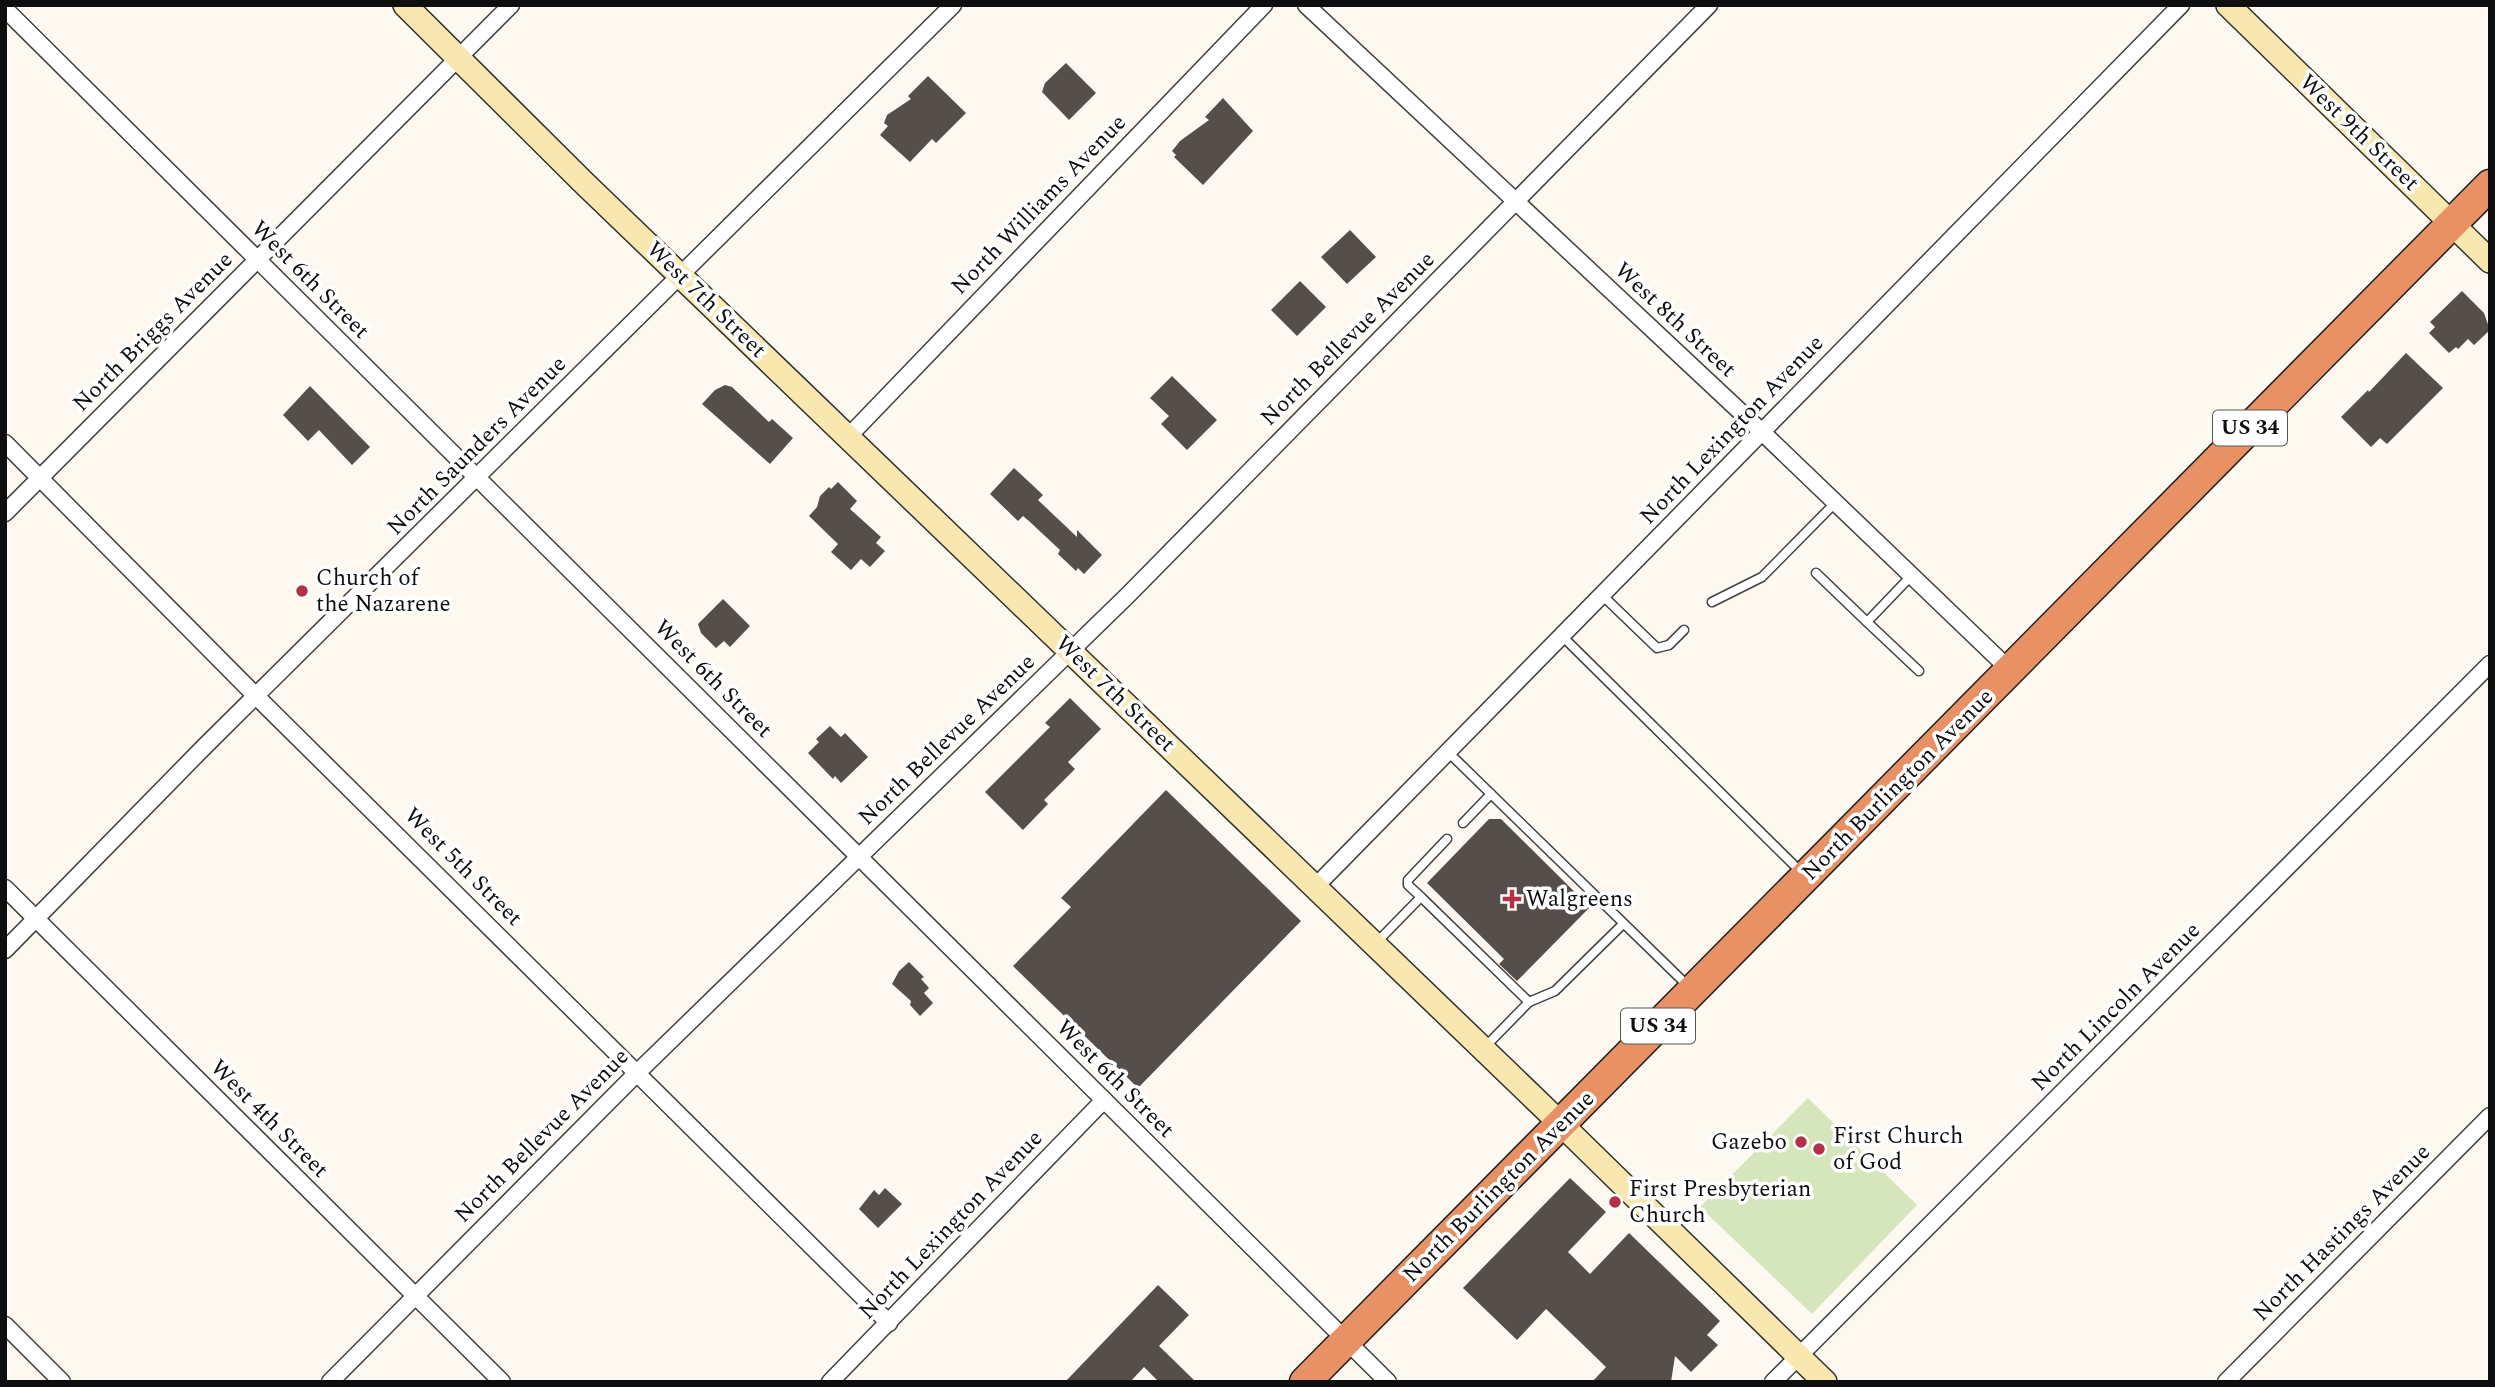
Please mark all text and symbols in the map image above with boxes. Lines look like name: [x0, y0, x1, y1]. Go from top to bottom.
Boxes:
street label: West 9th Street: [2291, 66, 2427, 200]
street label: North Williams Avenue: [943, 106, 1135, 304]
street label: West 6th Street: [242, 212, 378, 348]
street label: West 7th Street: [638, 233, 774, 367]
street label: North Briggs Avenue: [65, 244, 241, 420]
street label: North Bellevue Avenue: [1253, 244, 1443, 434]
street label: West 8th Street: [1606, 254, 1744, 386]
street label: North Lexington Avenue: [1632, 327, 1832, 533]
street label: North Saunders Avenue: [379, 348, 575, 544]
road number: US 34: [2213, 410, 2287, 446]
place label: Church of the Nazarene: [316, 561, 451, 622]
marker: Church of the Nazarene: [294, 583, 310, 599]
street label: West 6th Street: [645, 611, 781, 747]
street label: West 7th Street: [1047, 627, 1183, 761]
street label: North Bellevue Avenue: [850, 646, 1044, 834]
street label: North Burlington Avenue: [1794, 681, 2002, 889]
street label: West 5th Street: [395, 799, 531, 935]
place label: Walgreens: [1526, 882, 1633, 917]
marker: Walgreens: [1504, 891, 1520, 907]
street label: North Lincoln Avenue: [2023, 914, 2209, 1100]
road number: US 34: [1621, 1009, 1695, 1044]
street label: West 6th Street: [1047, 1011, 1183, 1147]
street label: North Bellevue Avenue: [447, 1041, 637, 1231]
street label: West 4th Street: [201, 1051, 337, 1187]
street label: North Burlington Avenue: [1395, 1083, 1603, 1291]
place label: First Church of God: [1833, 1119, 1963, 1180]
street label: North Lexington Avenue: [851, 1122, 1051, 1328]
place label: Gazebo: [1711, 1125, 1787, 1160]
marker: Gazebo: [1793, 1134, 1809, 1150]
street label: North Hastings Avenue: [2245, 1136, 2439, 1330]
marker: First Church of God: [1811, 1141, 1827, 1157]
place label: First Presbyterian Church: [1629, 1172, 1811, 1233]
marker: First Presbyterian Church: [1607, 1194, 1623, 1210]

